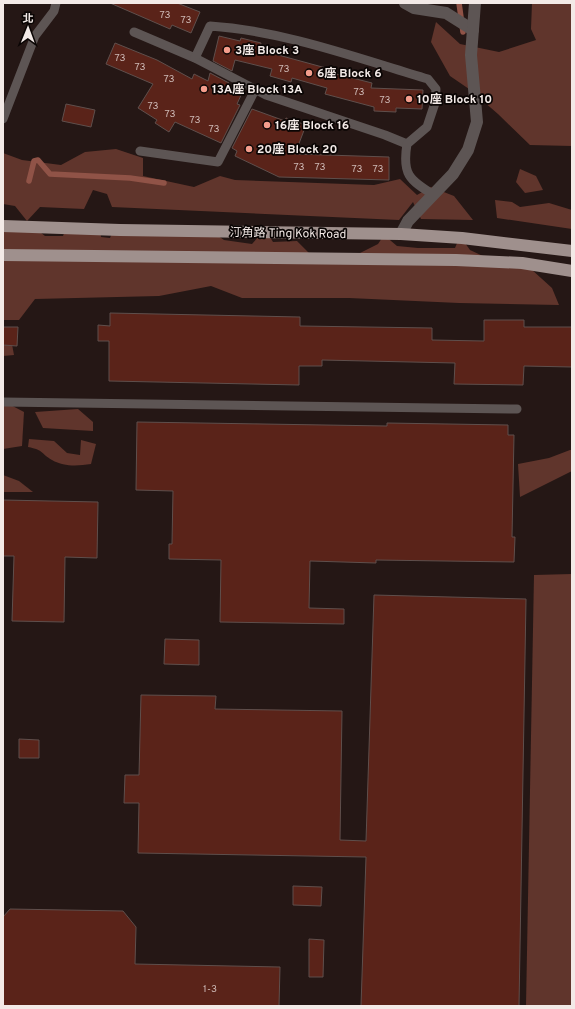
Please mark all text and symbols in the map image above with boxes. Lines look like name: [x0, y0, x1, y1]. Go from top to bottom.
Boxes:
north arrow: [8, 8, 48, 48]
house number: 73: [159, 9, 171, 22]
text: 北: [23, 12, 34, 26]
house number: 73: [180, 14, 192, 27]
place label: 3座 Block 3: [235, 43, 299, 59]
marker: 3座 Block 3: [222, 45, 232, 55]
house number: 73: [114, 52, 126, 65]
house number: 73: [134, 61, 146, 74]
house number: 73: [278, 63, 290, 76]
place label: 6座 Block 6: [317, 66, 382, 82]
marker: 6座 Block 6: [304, 68, 314, 78]
house number: 73: [163, 73, 175, 86]
place label: 13A座 Block 13A: [212, 82, 303, 98]
marker: 13A座 Block 13A: [199, 84, 209, 94]
house number: 73: [353, 86, 365, 99]
place label: 10座 Block 10: [417, 92, 492, 108]
house number: 73: [379, 94, 391, 107]
marker: 10座 Block 10: [404, 94, 414, 104]
house number: 73: [147, 100, 159, 113]
house number: 73: [164, 108, 176, 121]
house number: 73: [189, 114, 201, 127]
place label: 16座 Block 16: [275, 118, 349, 134]
marker: 16座 Block 16: [262, 120, 272, 130]
house number: 73: [208, 123, 220, 136]
place label: 20座 Block 20: [257, 142, 337, 158]
marker: 20座 Block 20: [244, 144, 254, 154]
house number: 73: [293, 161, 305, 174]
house number: 73: [314, 161, 326, 174]
house number: 73: [351, 163, 363, 176]
house number: 73: [372, 163, 384, 176]
street label: 汀角路 Ting Kok Road: [230, 225, 346, 243]
house number: 1-3: [203, 983, 217, 996]

